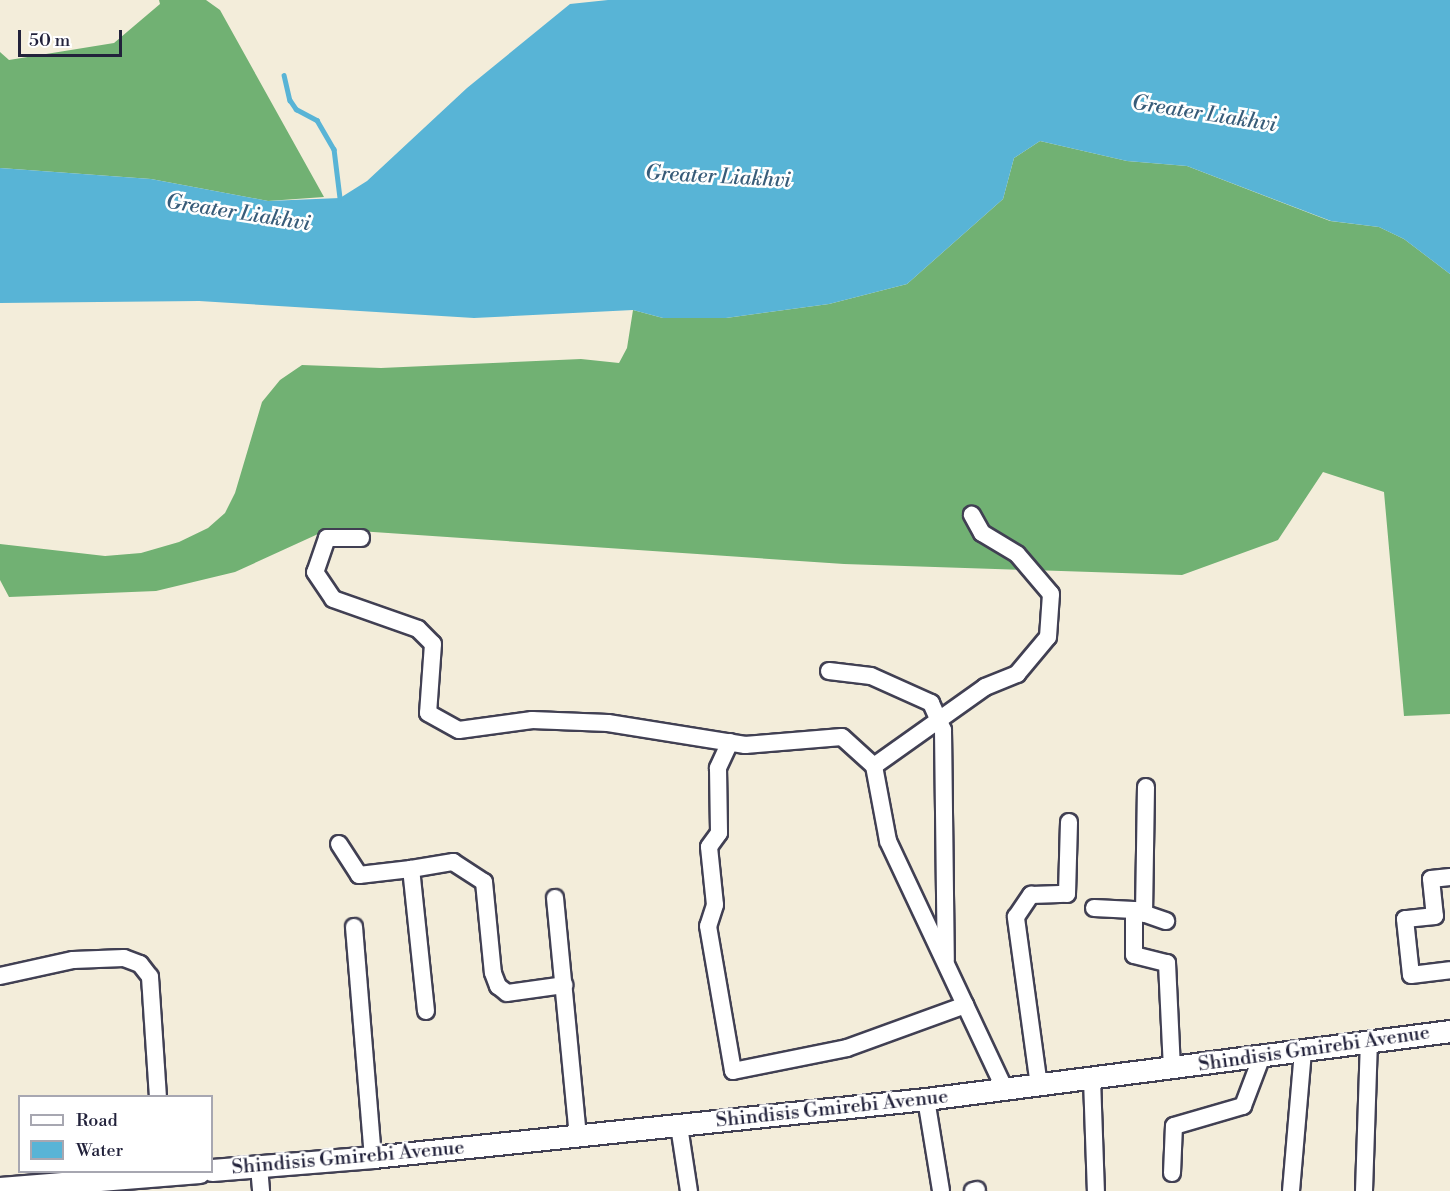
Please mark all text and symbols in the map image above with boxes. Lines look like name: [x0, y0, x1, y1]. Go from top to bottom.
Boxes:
scale bar: [21, 18, 124, 56]
text: 50 m: [29, 29, 70, 52]
water label: Greater Liakhvi: [1130, 90, 1278, 138]
water label: Greater Liakhvi: [644, 161, 792, 193]
water label: Greater Liakhvi: [164, 189, 312, 237]
street label: Shindisis Gmirebi Avenue: [1197, 1021, 1431, 1077]
street label: Shindisis Gmirebi Avenue: [715, 1085, 949, 1133]
legend: [18, 1095, 213, 1173]
text: Road: [76, 1109, 118, 1132]
street label: Shindisis Gmirebi Avenue: [231, 1136, 465, 1180]
text: Water: [76, 1139, 123, 1162]

